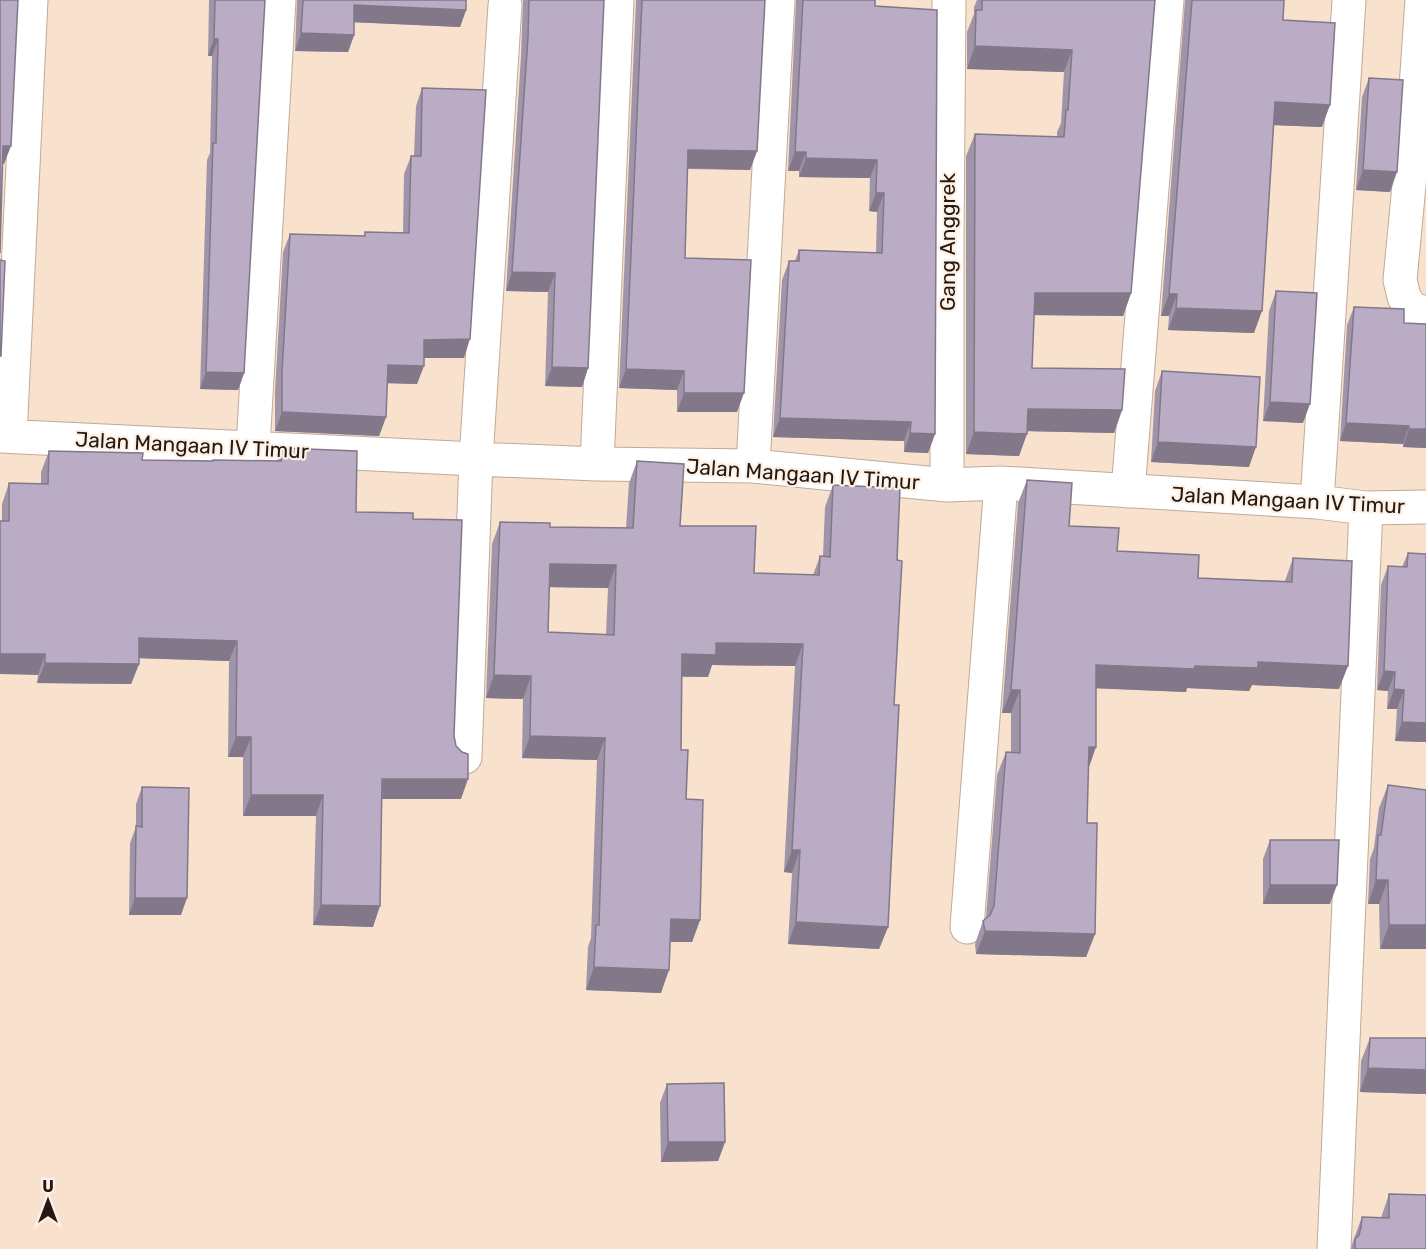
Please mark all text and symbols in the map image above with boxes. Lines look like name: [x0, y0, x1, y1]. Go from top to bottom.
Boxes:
street label: Gang Anggrek: [935, 173, 960, 311]
street label: Jalan Mangaan IV Timur: [75, 426, 309, 464]
street label: Jalan Mangaan IV Timur: [685, 453, 921, 495]
street label: Jalan Mangaan IV Timur: [1171, 481, 1405, 519]
north arrow: [18, 1171, 78, 1231]
text: U: [42, 1177, 54, 1196]

